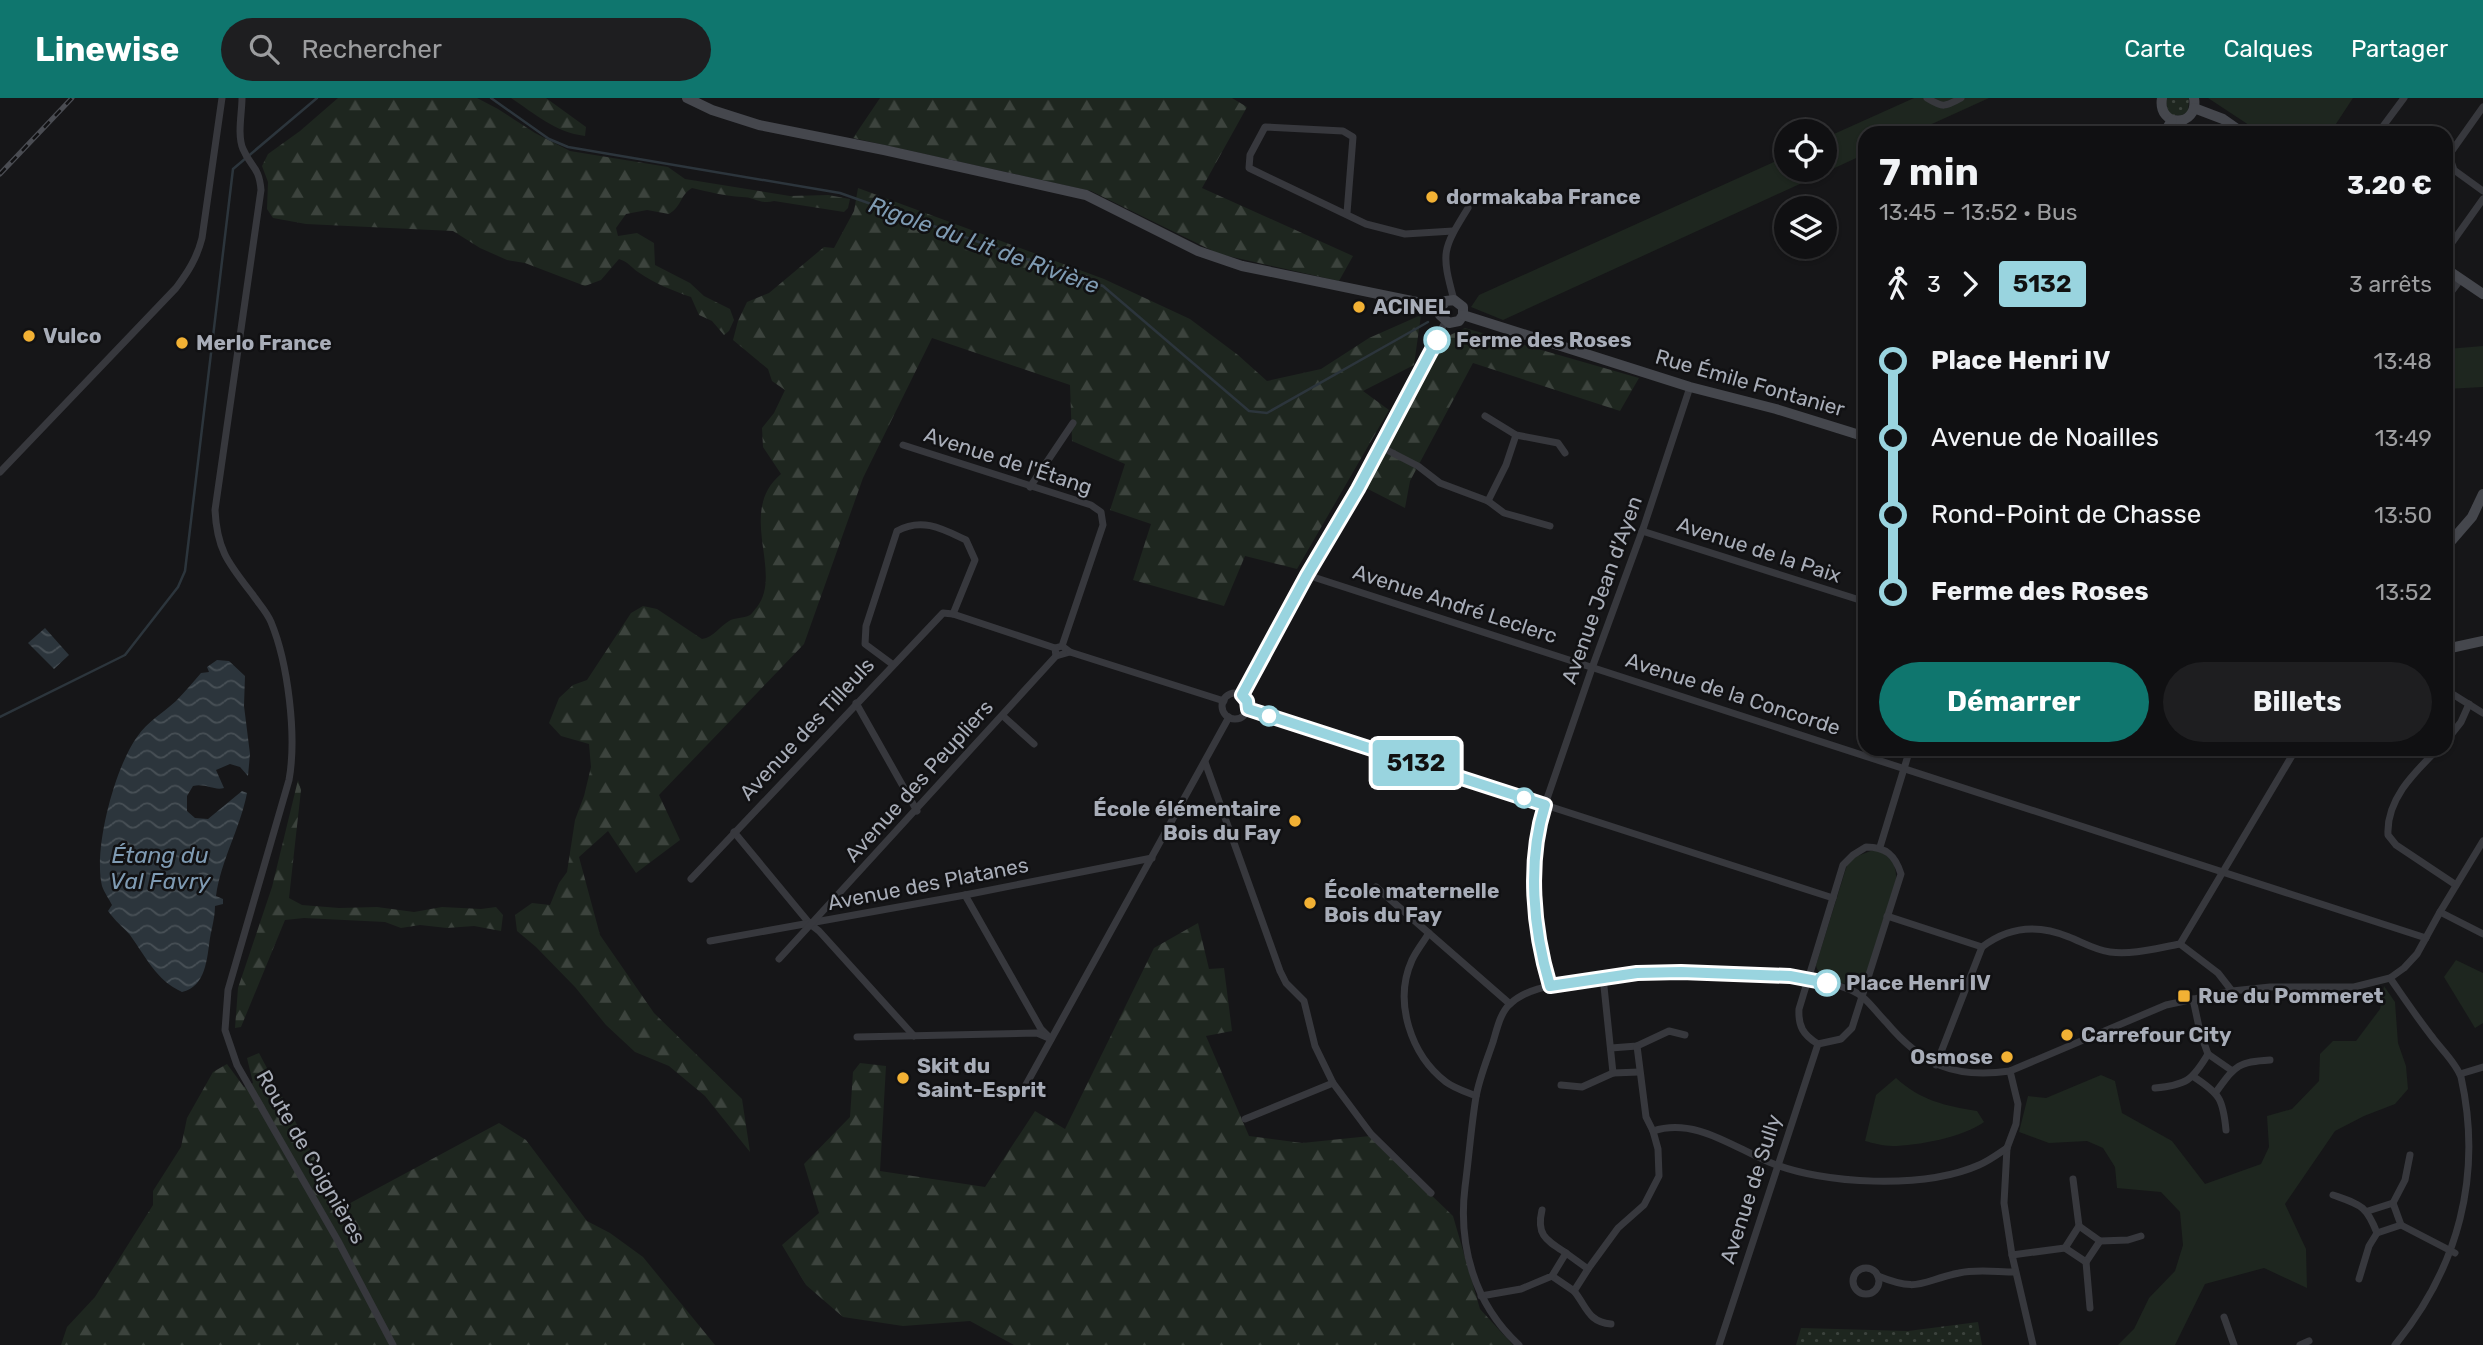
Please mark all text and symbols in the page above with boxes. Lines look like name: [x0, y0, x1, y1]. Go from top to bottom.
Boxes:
search box: [221, 18, 711, 81]
text: Linewise: [35, 30, 179, 69]
icon: search: [245, 30, 283, 68]
text: Rechercher: [301, 34, 442, 65]
text: Carte: [2124, 35, 2185, 63]
text: Calques: [2223, 35, 2313, 63]
text: Partager: [2351, 35, 2448, 63]
map controls: [1774, 119, 1837, 259]
button: locate: [1774, 119, 1837, 182]
text: 7 min: [1879, 149, 1979, 195]
text: 3.20 €: [2347, 170, 2432, 201]
place label: dormakaba France: [1446, 184, 1641, 209]
marker: dormakaba France: [1424, 189, 1440, 205]
water label: Rigole du Lit de Rivière: [865, 190, 1103, 300]
button: layers: [1774, 196, 1837, 259]
text: 13:45 – 13:52 · Bus: [1879, 198, 2078, 226]
icon: walk: [1879, 265, 1917, 303]
icon: forward: [1951, 265, 1989, 303]
text: 3: [1927, 270, 1941, 298]
text: 5132: [2013, 270, 2072, 298]
text: 3 arrêts: [2349, 270, 2432, 298]
place label: ACINEL: [1373, 294, 1451, 319]
marker: ACINEL: [1351, 299, 1367, 315]
place label: Vulco: [43, 323, 102, 348]
marker: Ferme des Roses: [1424, 327, 1450, 353]
place label: Ferme des Roses: [1456, 327, 1632, 352]
marker: Vulco: [21, 328, 37, 344]
place label: Merlo France: [196, 330, 332, 355]
marker: Merlo France: [174, 335, 190, 351]
street label: Rue Émile Fontanier: [1653, 344, 1848, 422]
text: Place Henri IV: [1931, 345, 2110, 376]
text: 13:48: [2374, 347, 2432, 375]
street label: Avenue de l'Étang: [921, 422, 1095, 500]
text: Avenue de Noailles: [1931, 422, 2159, 453]
text: 13:49: [2375, 424, 2432, 452]
street label: Avenue Jean d'Ayen: [1556, 493, 1647, 687]
text: Rond-Point de Chasse: [1931, 499, 2201, 530]
text: 13:50: [2374, 501, 2432, 529]
street label: Avenue de la Paix: [1674, 511, 1844, 588]
street label: Avenue André Leclerc: [1350, 559, 1560, 648]
text: Ferme des Roses: [1931, 576, 2149, 607]
text: 13:52: [2375, 578, 2432, 606]
street label: Avenue de la Concorde: [1623, 647, 1844, 740]
street label: Avenue des Tilleuls: [734, 652, 879, 805]
button: Démarrer: [1879, 662, 2149, 742]
button: Billets: [2163, 662, 2432, 742]
street label: Avenue des Peupliers: [839, 694, 998, 867]
unlabelled marker: [1259, 706, 1279, 726]
line badge: 5132: [1367, 740, 1465, 786]
text: 5132: [1387, 749, 1445, 777]
unlabelled marker: [1514, 788, 1534, 808]
place label: École élémentaire Bois du Fay: [1093, 796, 1281, 845]
marker: École élémentaire Bois du Fay: [1287, 813, 1303, 829]
water label: Étang du Val Favry: [109, 841, 212, 895]
street label: Avenue des Platanes: [825, 852, 1030, 915]
place label: École maternelle Bois du Fay: [1324, 878, 1499, 927]
marker: École maternelle Bois du Fay: [1302, 895, 1318, 911]
marker: Place Henri IV: [1814, 970, 1840, 996]
place label: Place Henri IV: [1846, 970, 1991, 995]
place label: Rue du Pommeret: [2198, 983, 2384, 1008]
marker: Rue du Pommeret: [2176, 988, 2192, 1004]
place label: Carrefour City: [2081, 1022, 2232, 1047]
marker: Carrefour City: [2059, 1027, 2075, 1043]
place label: Osmose: [1910, 1044, 1993, 1069]
marker: Osmose: [1999, 1049, 2015, 1065]
place label: Skit du Saint-Esprit: [917, 1053, 1046, 1102]
street label: Route de Coignières: [252, 1065, 371, 1248]
marker: Skit du Saint-Esprit: [895, 1070, 911, 1086]
street label: Avenue de Sully: [1715, 1111, 1787, 1267]

